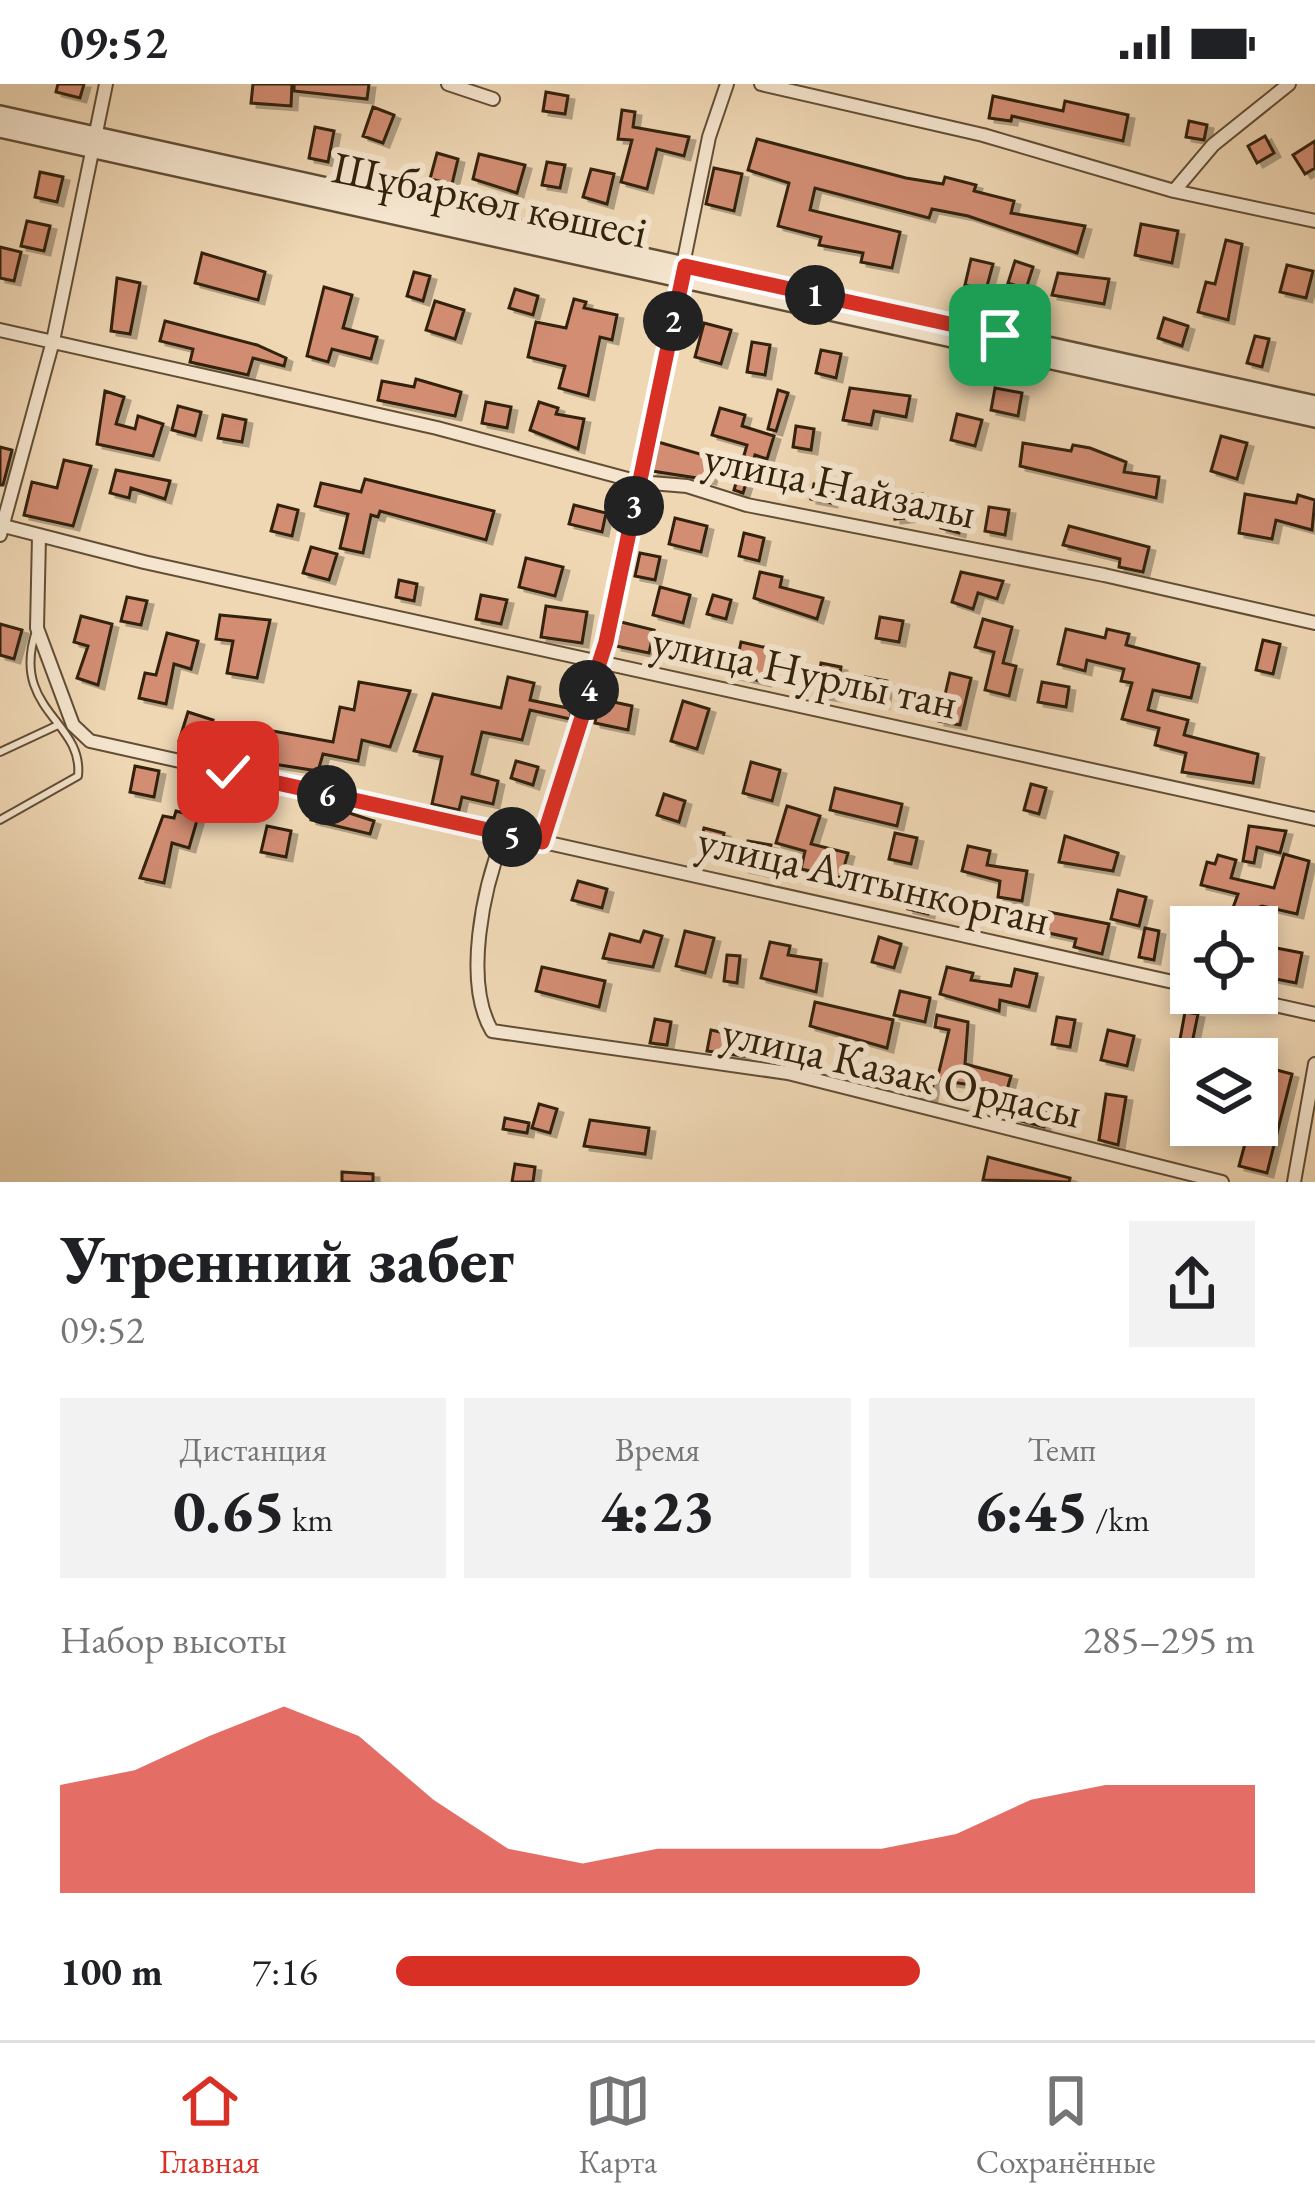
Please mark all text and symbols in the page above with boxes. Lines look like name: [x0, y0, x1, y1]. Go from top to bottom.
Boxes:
text: 09:52: [60, 13, 168, 71]
street label: Шұбаркөл көшесі: [327, 137, 653, 261]
pin: 1: [785, 265, 845, 325]
text: 1: [806, 273, 824, 316]
pin: [949, 284, 1051, 386]
pin: 2: [643, 291, 703, 351]
text: 2: [664, 299, 682, 342]
icon: arrive: [967, 302, 1033, 368]
street label: улица Найзалы: [699, 427, 981, 541]
pin: 3: [604, 476, 664, 536]
text: 3: [625, 484, 643, 527]
street label: улица Нурлы тан: [647, 610, 963, 732]
pin: 4: [559, 660, 619, 720]
text: 4: [580, 668, 598, 711]
pin: [177, 721, 279, 823]
icon: check: [195, 739, 261, 805]
pin: 6: [297, 765, 357, 825]
text: 6: [318, 773, 336, 816]
pin: 5: [482, 807, 542, 867]
street label: улица Алтынкорган: [692, 810, 1056, 948]
text: 5: [503, 815, 521, 858]
map controls: [1170, 906, 1278, 1146]
button: locate: [1170, 906, 1278, 1014]
street label: улица Казак Ордасы: [717, 1001, 1087, 1141]
button: layers: [1170, 1038, 1278, 1146]
text: Утренний забег: [60, 1216, 514, 1302]
button: share: [1129, 1221, 1255, 1347]
text: 09:52: [60, 1304, 145, 1355]
text: Дистанция: [180, 1428, 327, 1471]
text: Время: [615, 1428, 700, 1471]
text: Темп: [1027, 1428, 1096, 1471]
text: 0.65: [173, 1471, 285, 1549]
text: 4:23: [600, 1471, 715, 1549]
text: 6:45: [974, 1471, 1089, 1549]
text: km: [285, 1498, 333, 1541]
text: /km: [1089, 1498, 1150, 1541]
text: Набор высоты: [60, 1614, 287, 1665]
text: 285–295 m: [1083, 1614, 1255, 1665]
text: 100 m: [60, 1946, 163, 1997]
text: 7:16: [252, 1946, 318, 1997]
tab: Главная: [159, 2068, 260, 2183]
tab: Карта: [578, 2068, 657, 2183]
tab: Сохранённые: [976, 2068, 1156, 2183]

